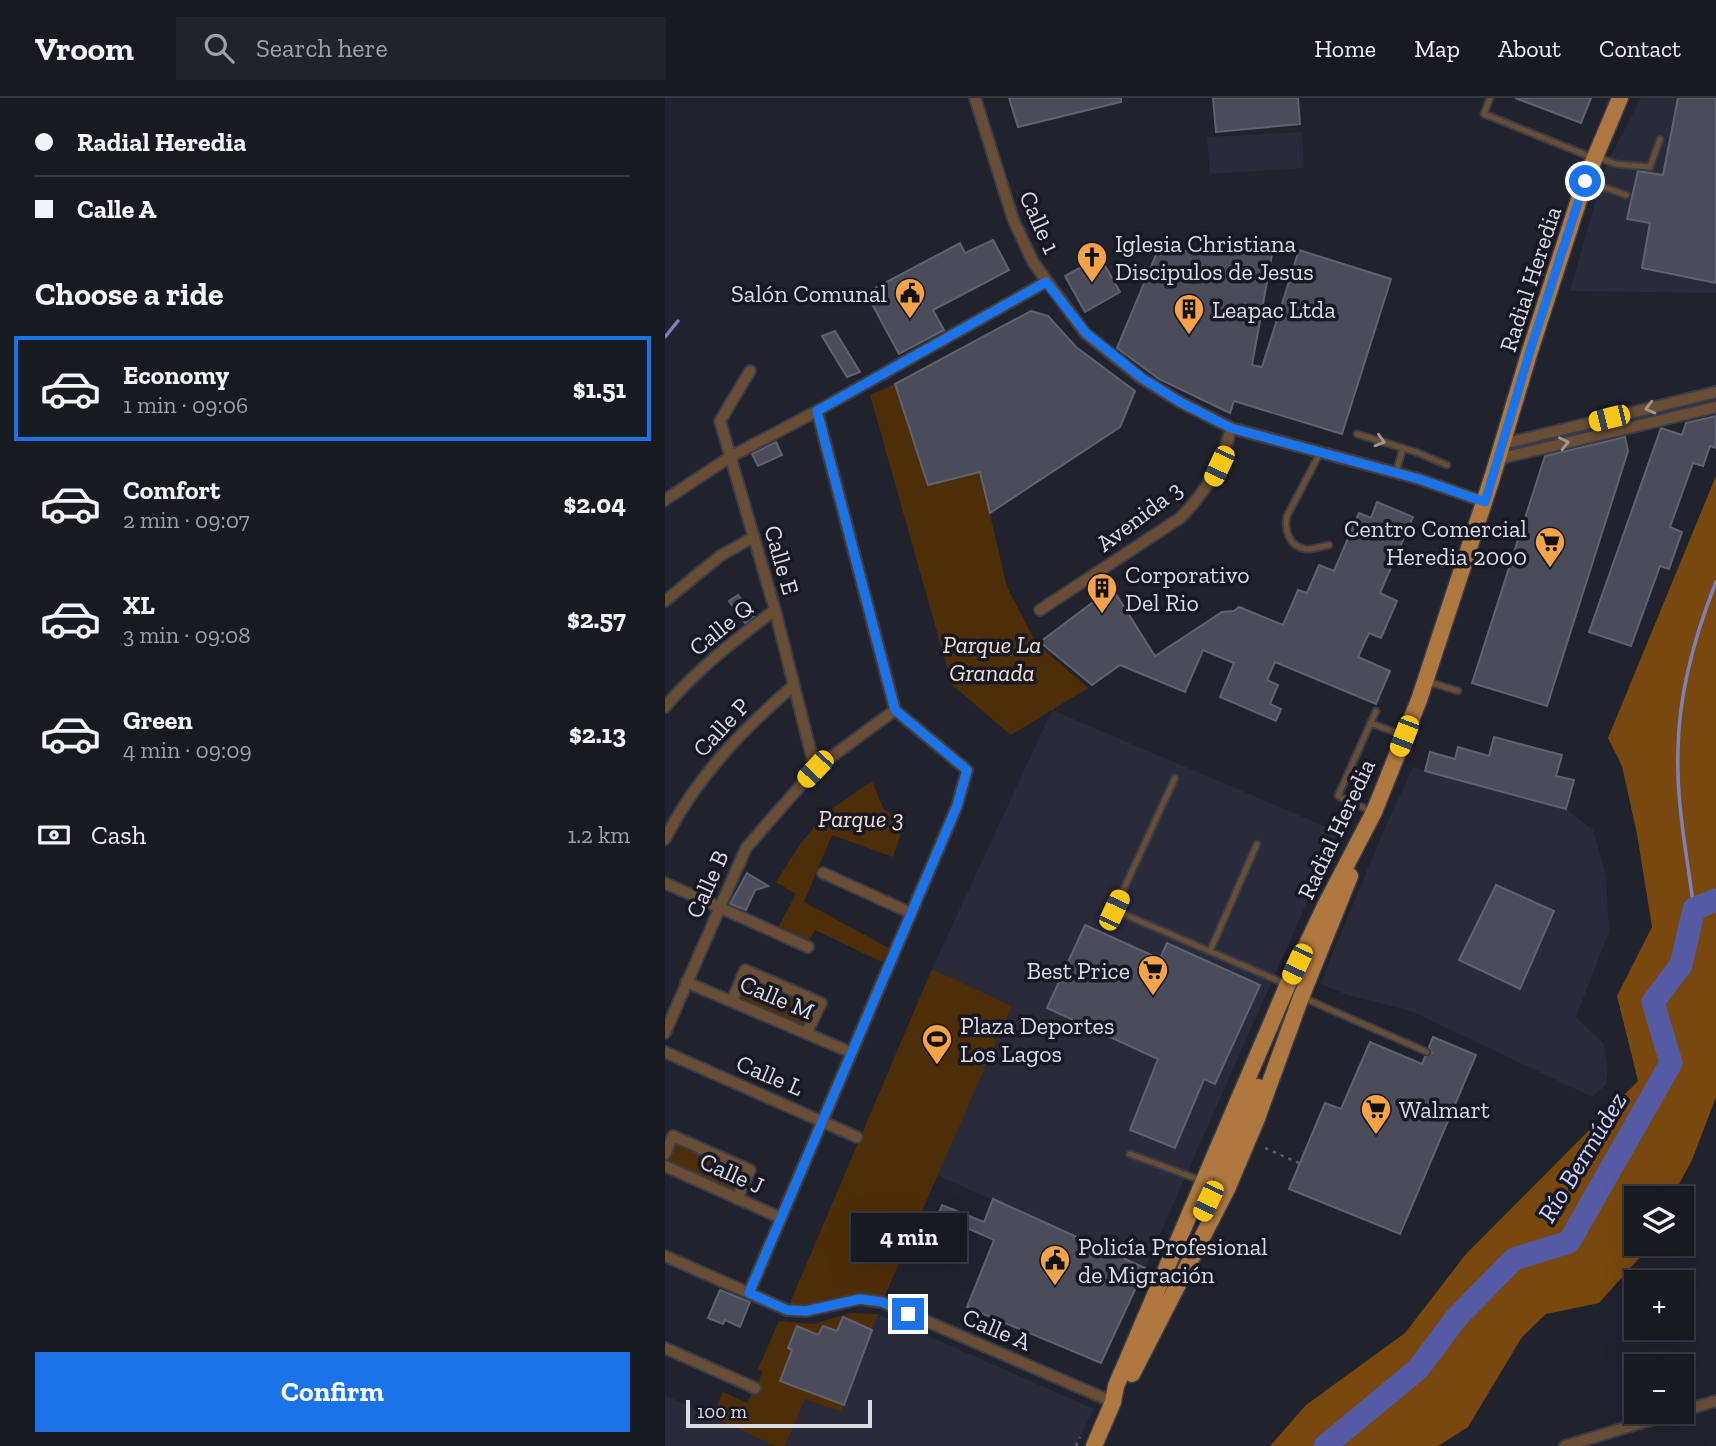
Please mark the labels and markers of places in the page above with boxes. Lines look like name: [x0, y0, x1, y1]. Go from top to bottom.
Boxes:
place label: Iglesia Christiana Discipulos de Jesus: [1115, 229, 1314, 286]
church icon: Iglesia Christiana Discipulos de Jesus: [1075, 240, 1109, 284]
public building icon: Salón Comunal: [893, 276, 927, 320]
place label: Salón Comunal: [731, 279, 887, 308]
building icon: Leapac Ltda: [1172, 292, 1206, 336]
place label: Leapac Ltda: [1212, 295, 1336, 324]
place label: Centro Comercial Heredia 2000: [1344, 514, 1527, 571]
supermarket icon: Centro Comercial Heredia 2000: [1533, 525, 1567, 569]
place label: Corporativo Del Rio: [1125, 560, 1250, 617]
building icon: Corporativo Del Rio: [1085, 571, 1119, 615]
supermarket icon: Best Price: [1136, 953, 1170, 997]
place label: Best Price: [1026, 956, 1130, 985]
place label: Plaza Deportes Los Lagos: [960, 1011, 1114, 1068]
sports icon: Plaza Deportes Los Lagos: [920, 1022, 954, 1066]
supermarket icon: Walmart: [1359, 1092, 1393, 1136]
place label: Walmart: [1399, 1095, 1490, 1124]
place label: Policía Profesional de Migración: [1078, 1232, 1268, 1289]
public building icon: Policía Profesional de Migración: [1038, 1243, 1072, 1287]

